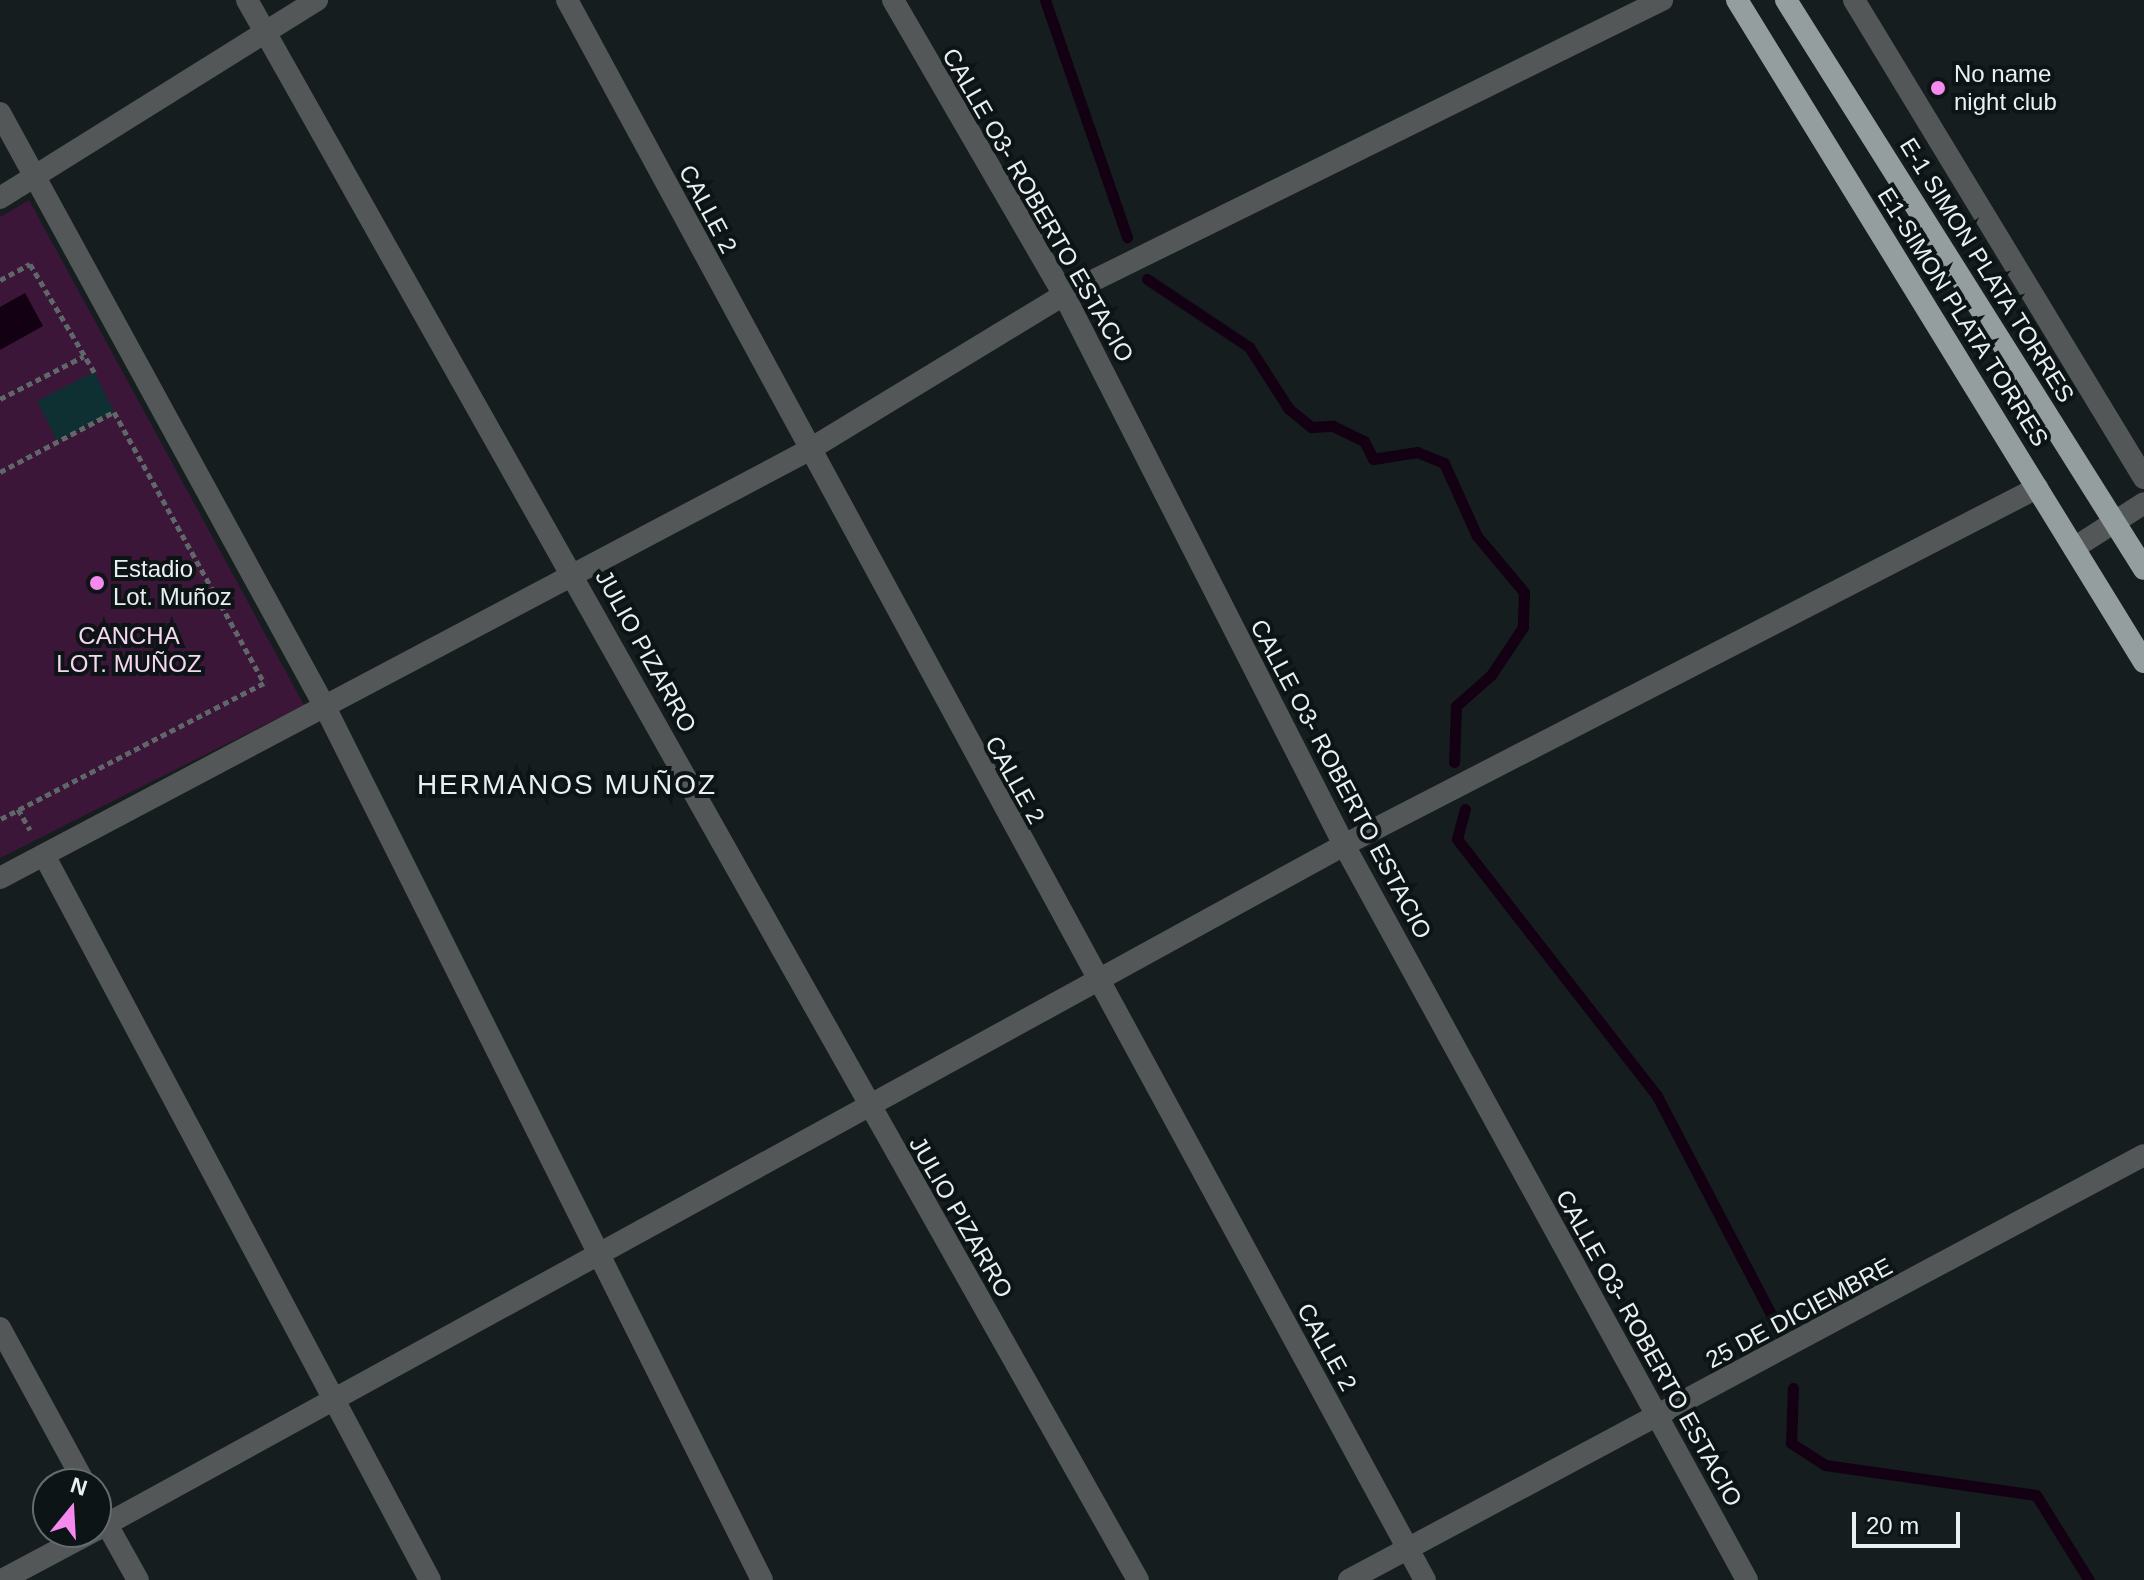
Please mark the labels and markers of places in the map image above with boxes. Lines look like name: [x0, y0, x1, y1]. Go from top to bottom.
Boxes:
place label: No name night club: [1954, 60, 2057, 116]
marker: No name night club: [1929, 79, 1947, 97]
place label: Estadio Lot. Muñoz: [113, 555, 232, 611]
marker: Estadio Lot. Muñoz: [88, 574, 106, 592]

